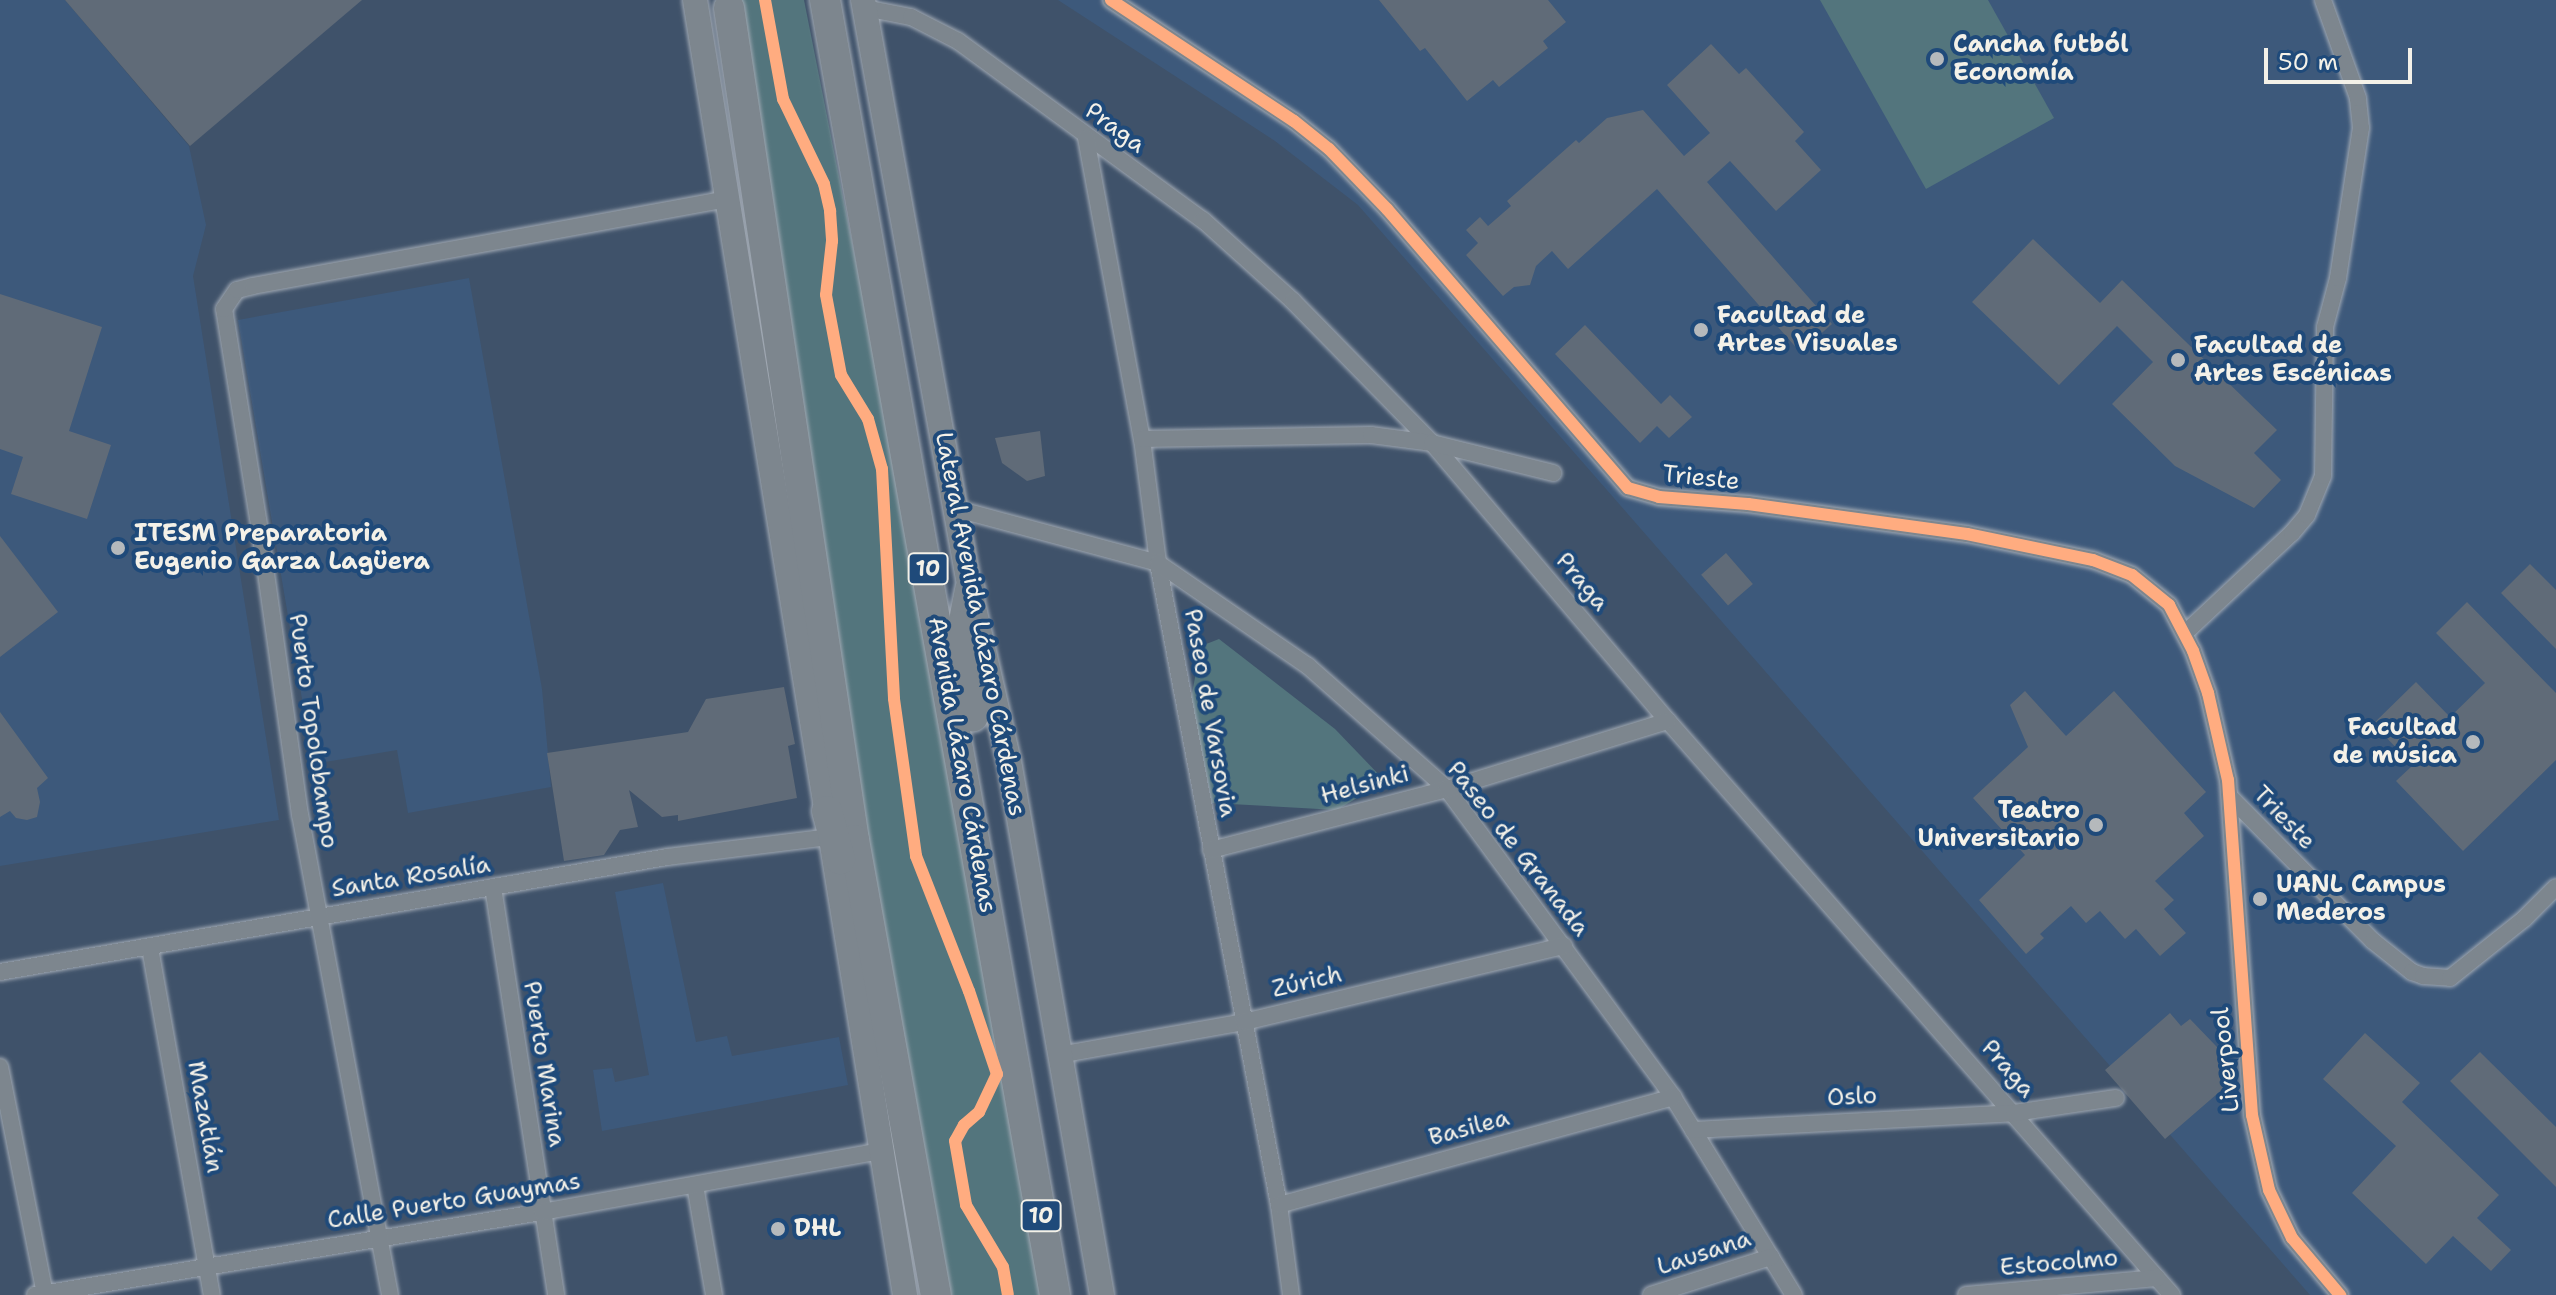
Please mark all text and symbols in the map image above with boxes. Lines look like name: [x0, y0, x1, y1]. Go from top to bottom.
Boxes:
place label: Cancha futból Economía: [1953, 31, 2129, 87]
scale bar: [2268, 32, 2416, 82]
text: 50 m: [2278, 46, 2338, 78]
marker: Cancha futból Economía: [1928, 50, 1946, 68]
street label: Praga: [1079, 97, 1151, 159]
place label: Facultad de Artes Visuales: [1717, 302, 1898, 358]
marker: Facultad de Artes Visuales: [1692, 321, 1710, 339]
place label: Facultad de Artes Escénicas: [2194, 332, 2392, 388]
marker: Facultad de Artes Escénicas: [2169, 351, 2187, 369]
street label: Lateral Avenida Lázaro Cárdenas: [929, 430, 1031, 818]
street label: Trieste: [1661, 460, 1741, 496]
place label: ITESM Preparatoria Eugenio Garza Lagüera: [134, 520, 430, 576]
marker: ITESM Preparatoria Eugenio Garza Lagüera: [109, 539, 127, 557]
street label: Praga: [1549, 547, 1615, 617]
road number: 10: [906, 551, 950, 587]
street label: Paseo de Varsovia: [1178, 607, 1242, 819]
street label: Puerto Topolobampo: [282, 612, 344, 850]
street label: Avenida Lázaro Cárdenas: [922, 615, 1002, 915]
place label: Facultad de música: [2333, 714, 2457, 770]
marker: Facultad de música: [2464, 733, 2482, 751]
street label: Paseo de Granada: [1441, 756, 1595, 942]
street label: Helsinki: [1318, 759, 1412, 811]
street label: Trieste: [2247, 780, 2321, 856]
place label: Teatro Universitario: [1917, 797, 2080, 853]
marker: Teatro Universitario: [2087, 816, 2105, 834]
street label: Santa Rosalía: [330, 850, 492, 904]
place label: UANL Campus Mederos: [2276, 871, 2446, 927]
marker: UANL Campus Mederos: [2251, 890, 2269, 908]
street label: Zúrich: [1269, 960, 1345, 1004]
street label: Puerto Marina: [517, 979, 571, 1149]
street label: Liverpool: [2206, 1006, 2246, 1114]
street label: Praga: [1975, 1034, 2041, 1104]
street label: Mazatlán: [181, 1059, 229, 1175]
street label: Oslo: [1826, 1081, 1878, 1113]
street label: Basilea: [1426, 1103, 1512, 1153]
street label: Calle Puerto Guaymas: [325, 1167, 583, 1235]
road number: 10: [1019, 1198, 1063, 1234]
place label: DHL: [794, 1215, 841, 1243]
marker: DHL: [769, 1220, 787, 1238]
street label: Lausana: [1653, 1224, 1755, 1282]
street label: Estocolmo: [1999, 1243, 2119, 1283]

